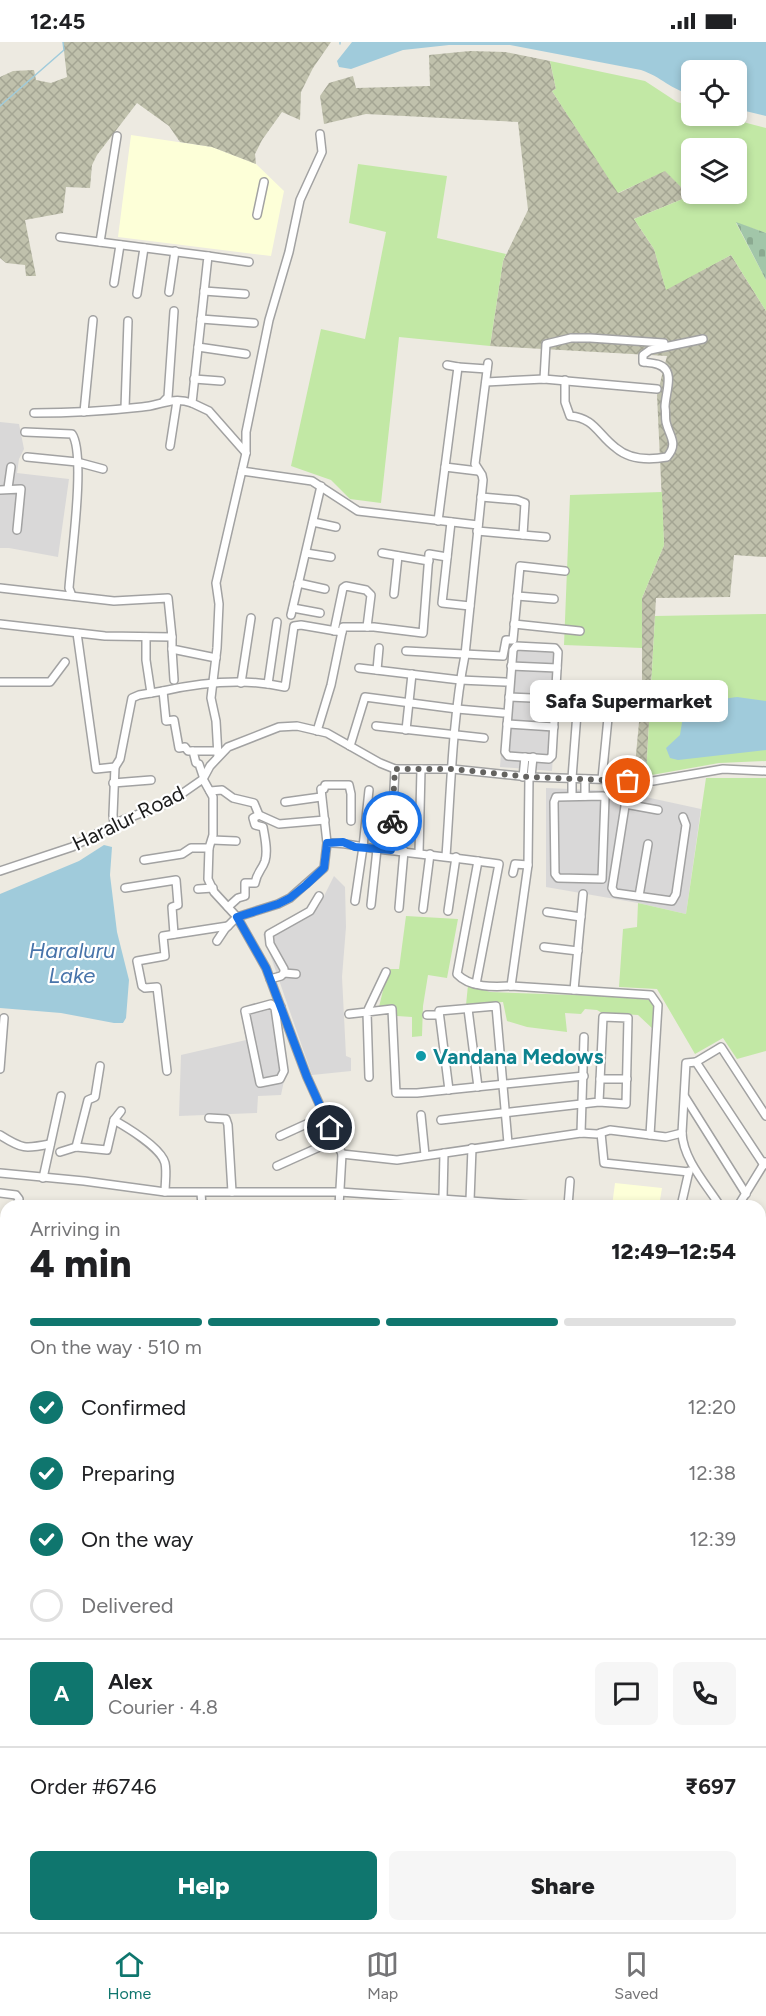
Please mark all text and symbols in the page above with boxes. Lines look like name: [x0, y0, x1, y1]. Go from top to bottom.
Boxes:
text: 12:45: [30, 8, 85, 35]
map controls: [681, 60, 747, 204]
button: locate: [681, 60, 747, 126]
button: layers: [681, 138, 747, 204]
callout: Safa Supermarket: [529, 679, 727, 721]
text: Safa Supermarket: [545, 689, 713, 713]
pin: [602, 755, 653, 806]
icon: bag: [611, 764, 644, 797]
street label: Haralur Road: [68, 780, 188, 856]
courier: [362, 791, 422, 851]
icon: bike: [376, 805, 409, 838]
water label: Haraluru Lake: [29, 937, 115, 989]
place label: Vandana Medows: [433, 1044, 604, 1069]
marker: Vandana Medows: [414, 1049, 428, 1063]
pin: [304, 1102, 355, 1153]
icon: home: [313, 1111, 346, 1144]
text: Arriving in: [30, 1217, 120, 1241]
text: 12:49–12:54: [611, 1238, 736, 1265]
text: 4 min: [30, 1240, 132, 1287]
text: On the way · 510 m: [30, 1335, 202, 1359]
icon: check: [30, 1391, 63, 1424]
text: Confirmed: [81, 1394, 186, 1421]
text: 12:20: [688, 1395, 736, 1419]
icon: check: [30, 1457, 63, 1490]
text: Preparing: [81, 1460, 175, 1487]
text: 12:38: [688, 1461, 736, 1485]
icon: check: [30, 1523, 63, 1556]
text: On the way: [81, 1526, 193, 1553]
text: 12:39: [689, 1527, 736, 1551]
text: Delivered: [81, 1592, 174, 1619]
button: chat: [595, 1662, 658, 1725]
button: phone: [673, 1662, 736, 1725]
text: Alex: [108, 1668, 153, 1695]
text: A: [54, 1680, 69, 1707]
text: Courier · 4.8: [108, 1695, 218, 1719]
text: Order #6746: [30, 1773, 157, 1800]
text: ₹697: [685, 1773, 736, 1800]
button: Help: [30, 1851, 377, 1920]
button: Share: [389, 1851, 736, 1920]
tab: Home: [108, 1948, 151, 2003]
tab: Map: [366, 1948, 399, 2003]
tab: Saved: [614, 1948, 658, 2003]

